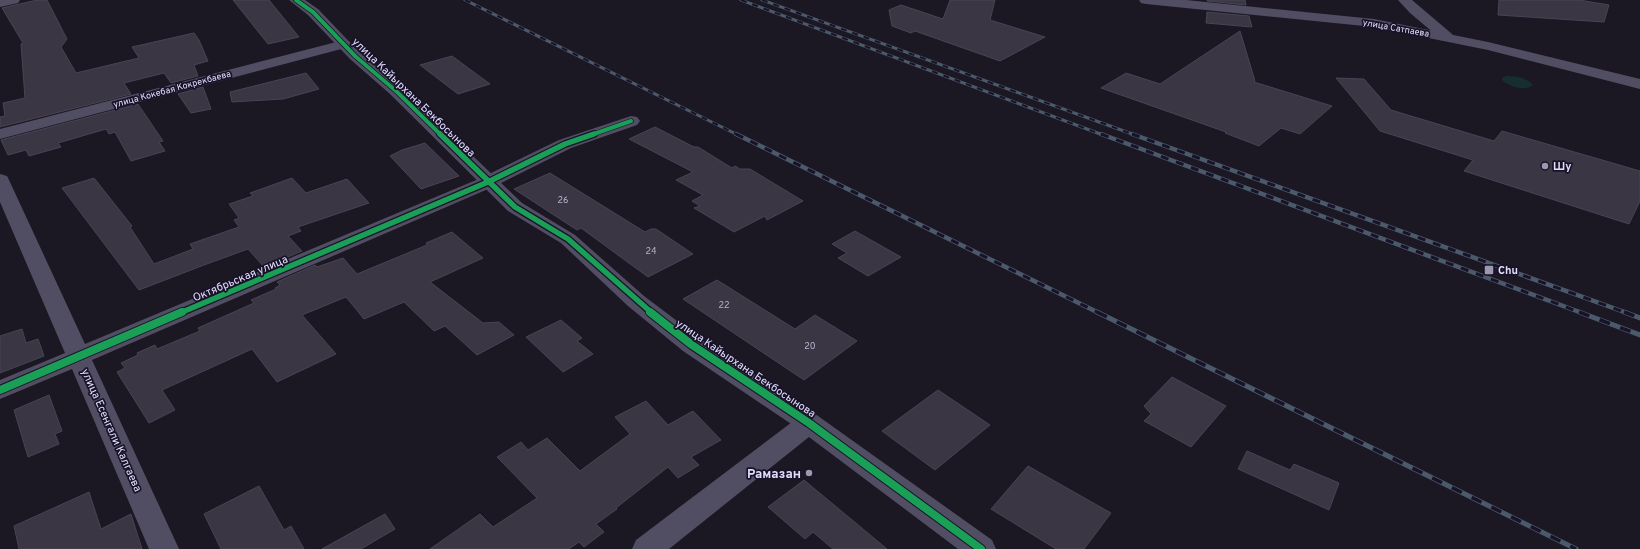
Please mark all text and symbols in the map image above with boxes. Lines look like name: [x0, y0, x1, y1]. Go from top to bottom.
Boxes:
street label: улица Сатпаева: [1362, 17, 1430, 40]
street label: улица Кайырхана Бекбосынова: [349, 35, 478, 161]
street label: улица Кокебая Кокрекбаева: [112, 68, 232, 111]
place label: Шу: [1553, 160, 1571, 174]
marker: Шу: [1540, 161, 1550, 171]
house number: 26: [558, 195, 568, 206]
house number: 24: [645, 246, 657, 257]
street label: Октябрьская улица: [191, 252, 290, 305]
marker: Chu: [1483, 264, 1495, 276]
place label: Chu: [1498, 264, 1518, 278]
house number: 22: [718, 300, 730, 311]
street label: улица Кайырхана Бекбосынова: [673, 317, 818, 421]
house number: 20: [804, 341, 816, 352]
street label: улица Есенгали Калгаева: [78, 367, 145, 494]
place label: Рамазан: [747, 467, 801, 483]
marker: Рамазан: [804, 468, 814, 478]

